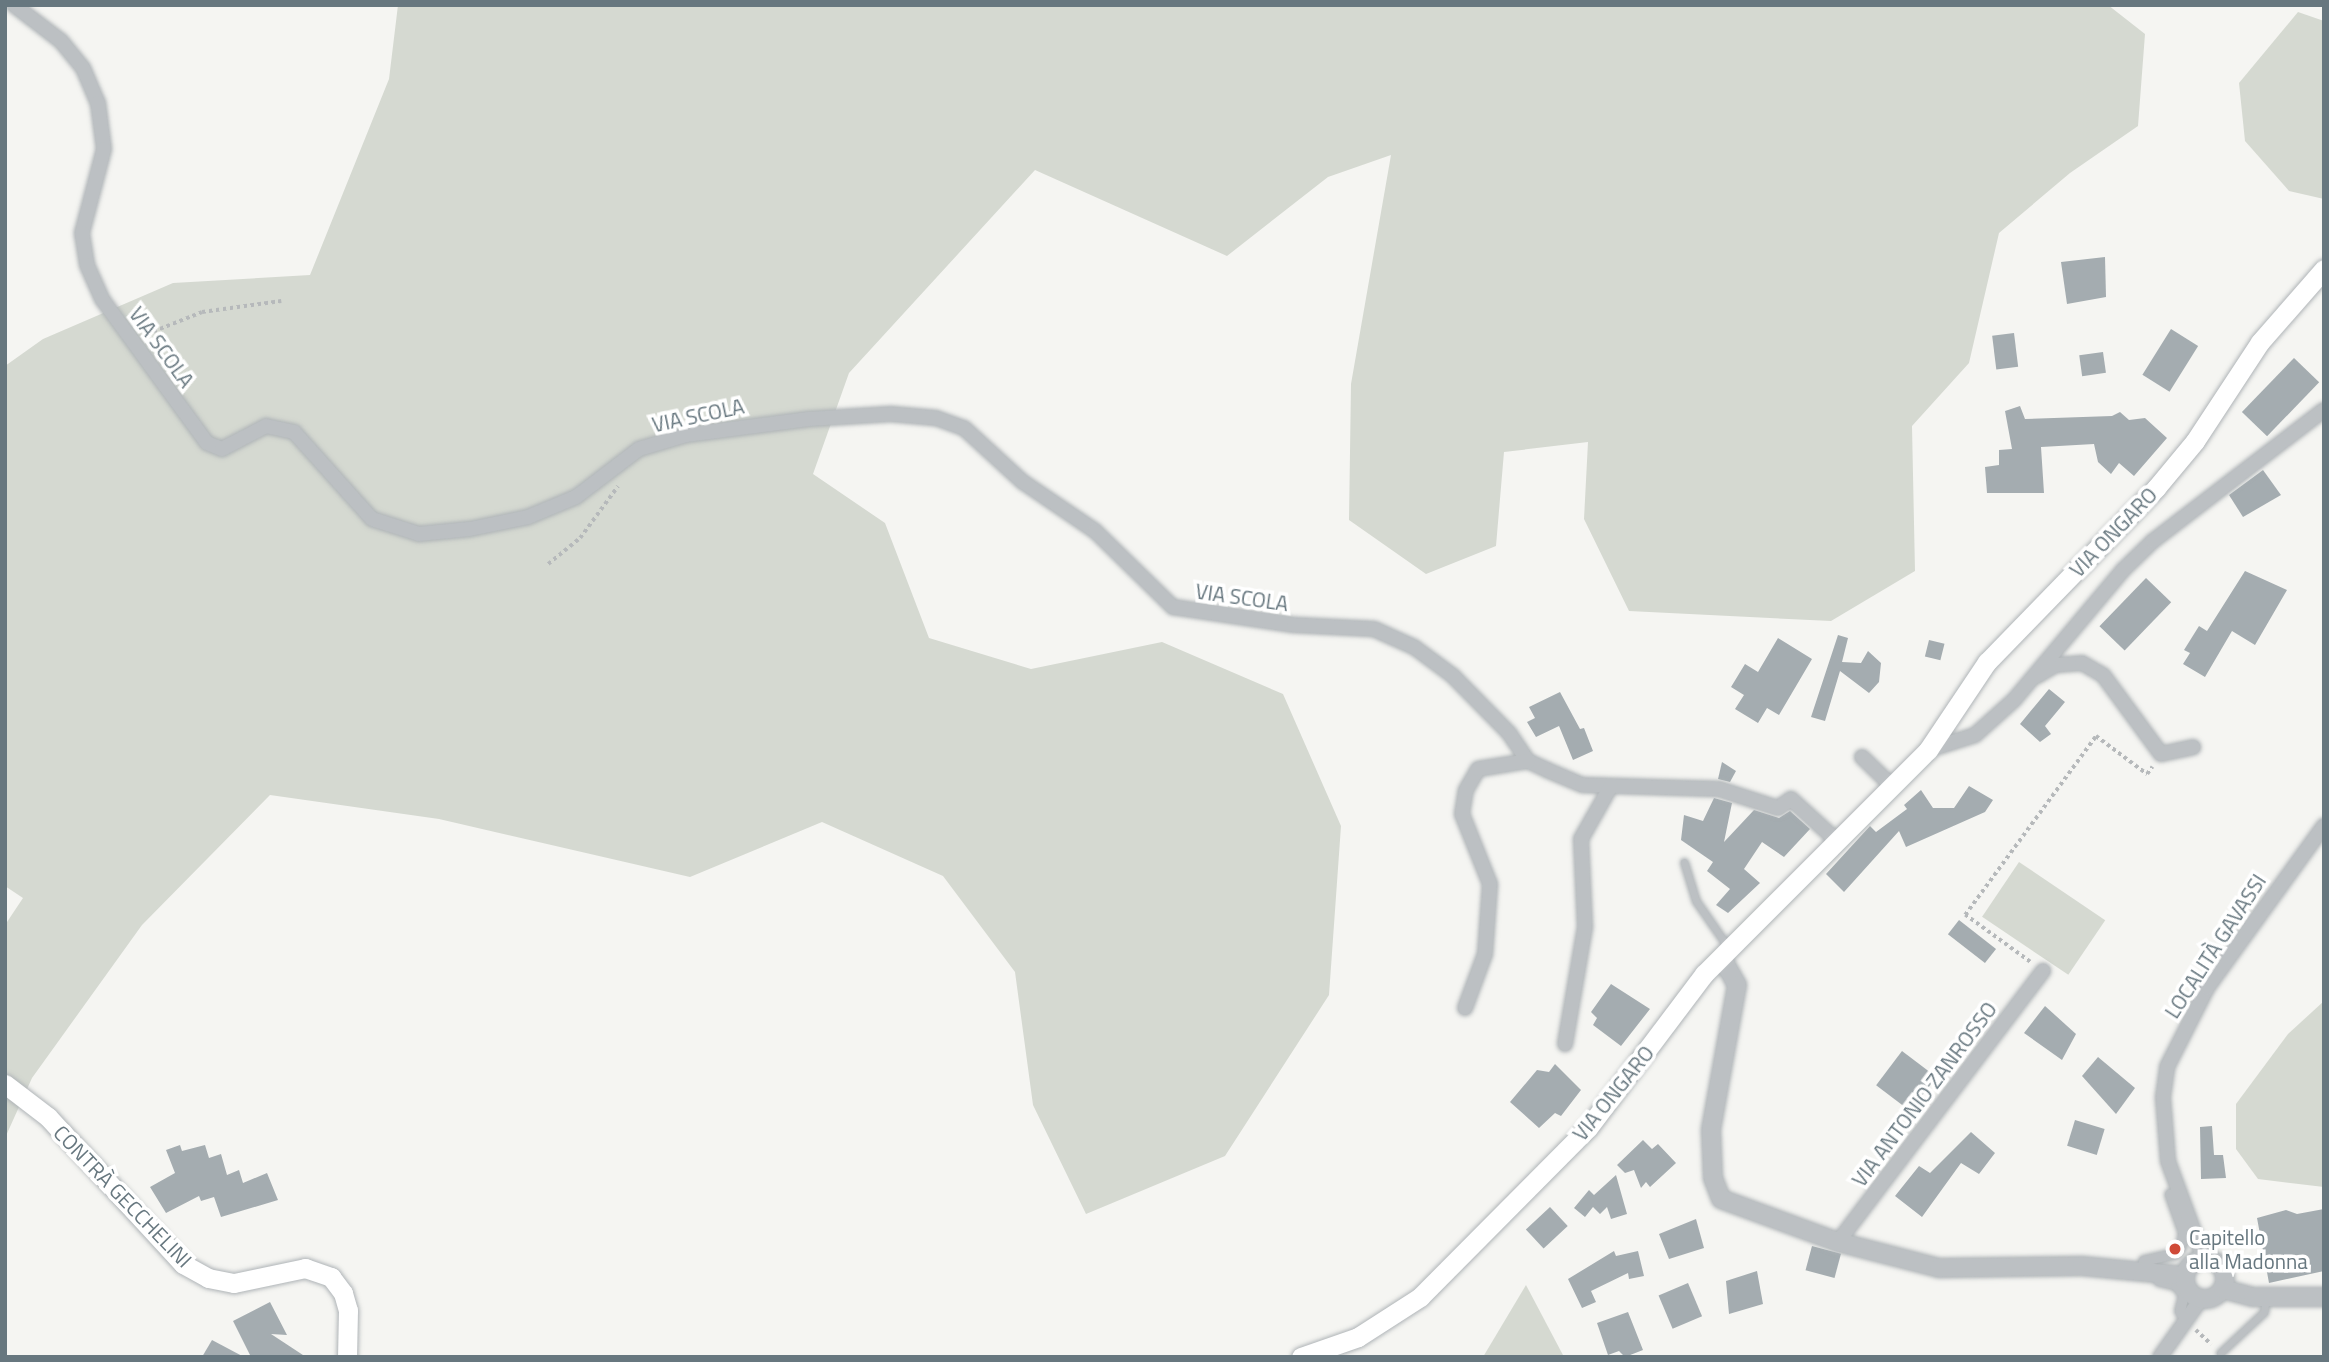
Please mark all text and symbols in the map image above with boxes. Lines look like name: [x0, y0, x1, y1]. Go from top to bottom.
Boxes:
street label: VIA SCOLA: [124, 302, 200, 392]
street label: VIA SCOLA: [650, 393, 746, 437]
street label: VIA ONGARO: [2064, 482, 2162, 582]
street label: VIA SCOLA: [1194, 578, 1290, 616]
street label: LOCALITÀ GAVASSI: [2159, 869, 2271, 1023]
street label: VIA ANTONIO ZANROSSO: [1846, 997, 2002, 1191]
street label: VIA ONGARO: [1567, 1040, 1659, 1146]
street label: CONTRÀ GECCHELINI: [49, 1120, 197, 1272]
place label: Capitello alla Madonna: [2189, 1224, 2308, 1274]
marker: Capitello alla Madonna: [2167, 1241, 2183, 1257]

